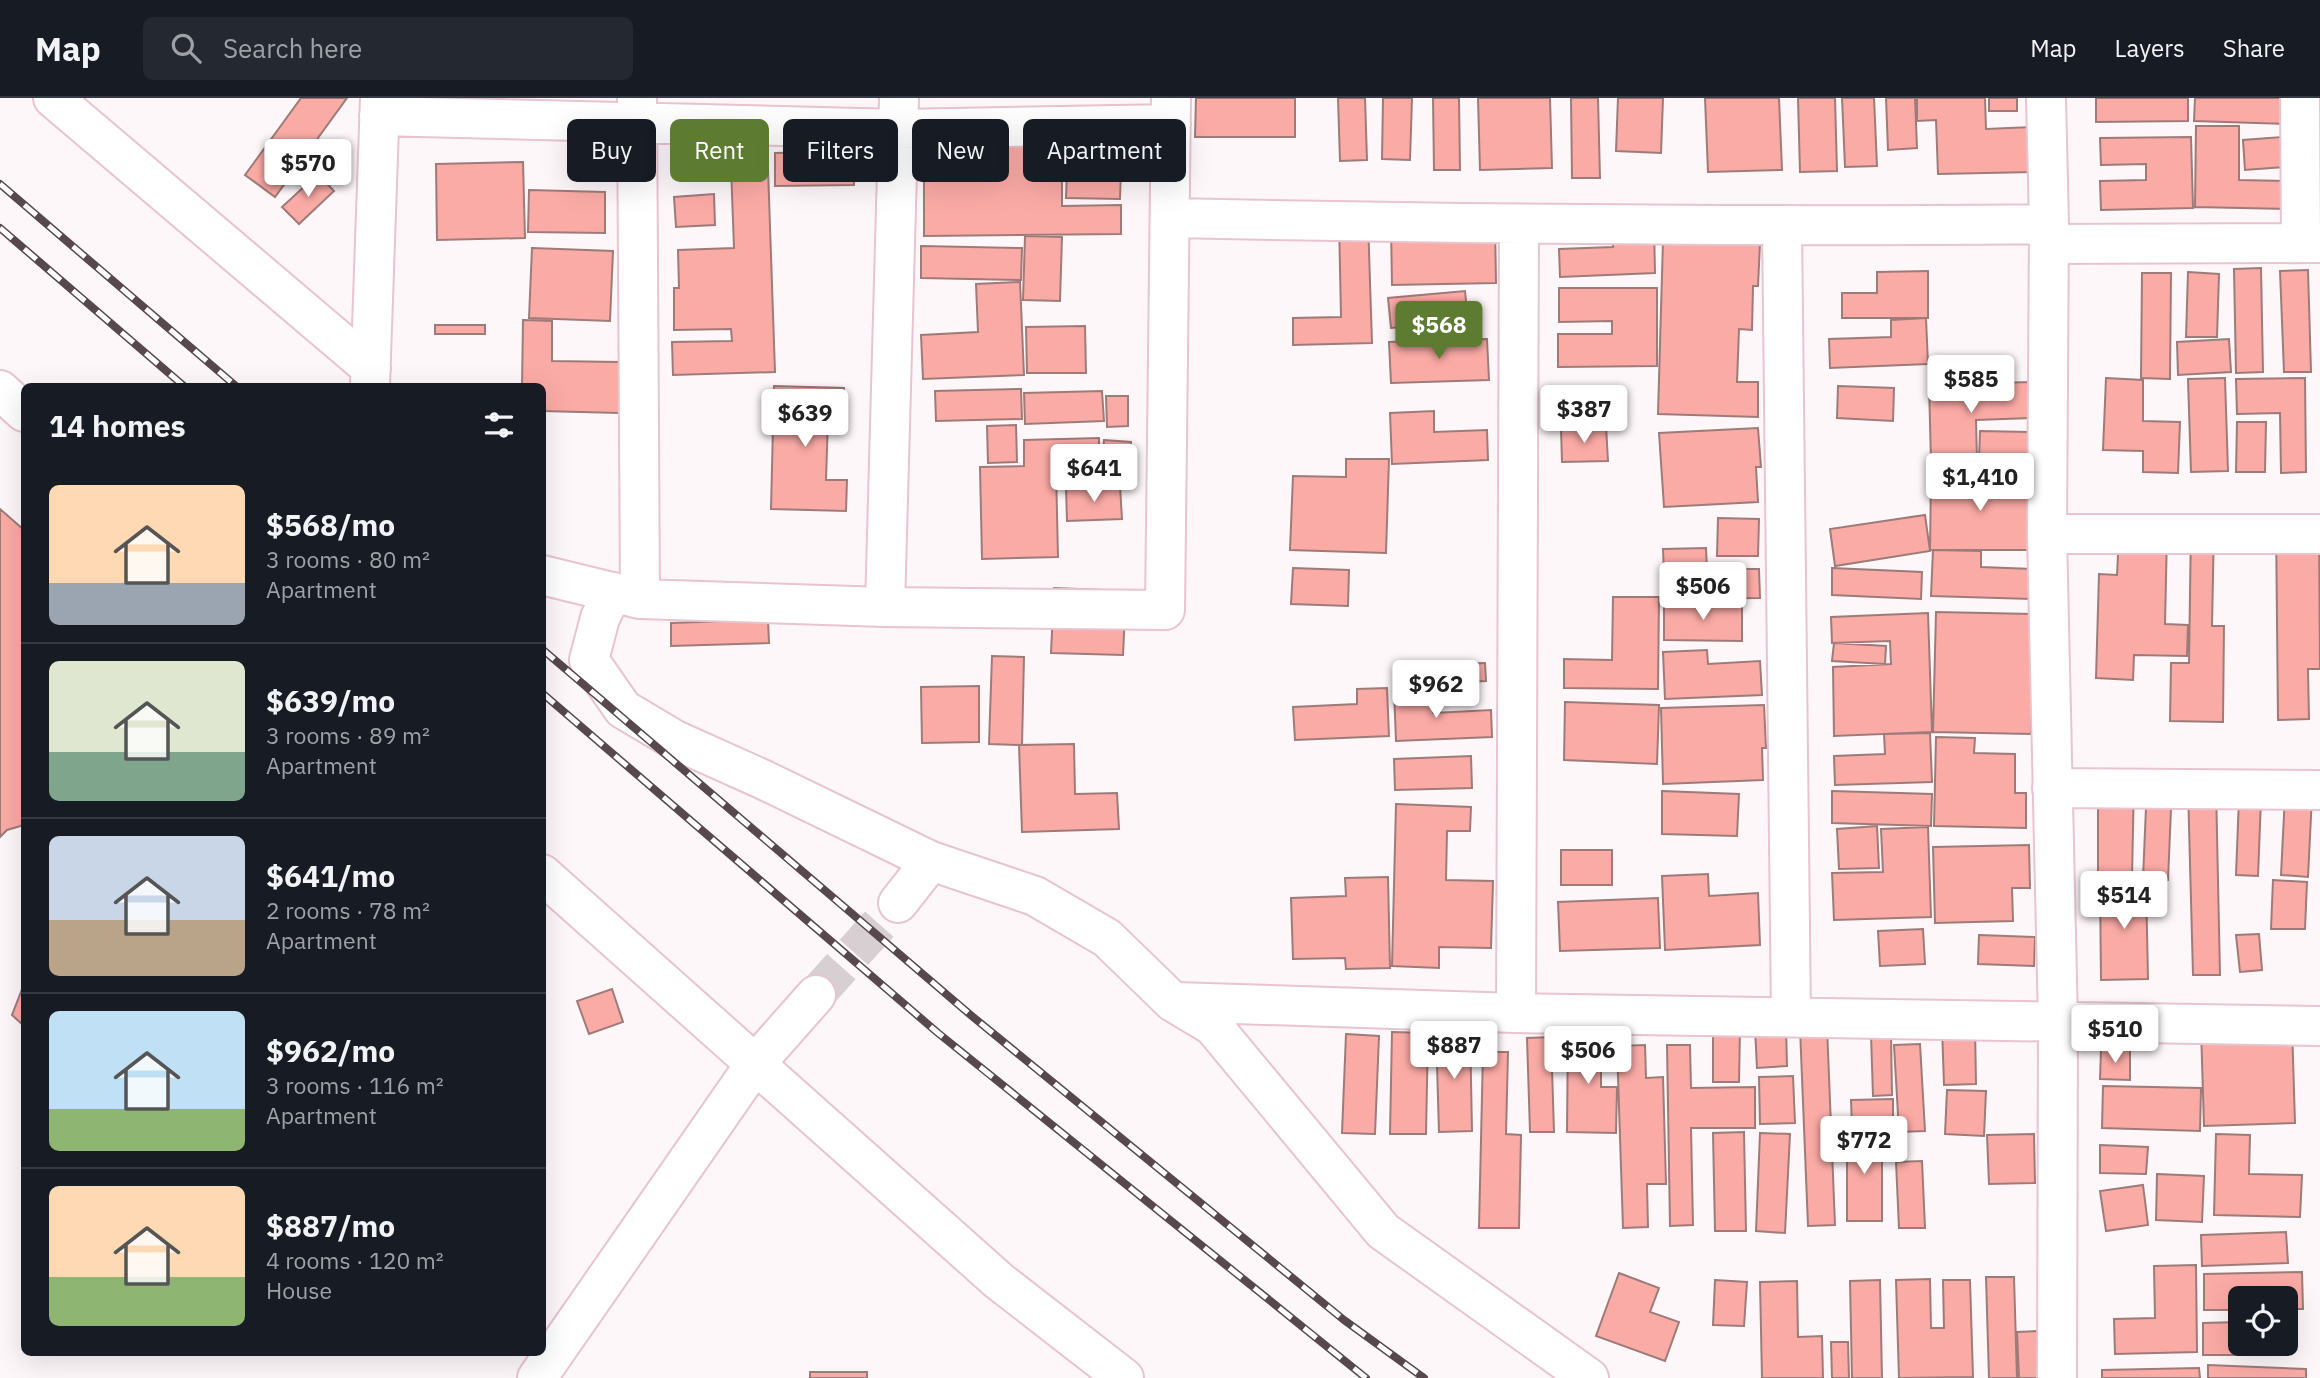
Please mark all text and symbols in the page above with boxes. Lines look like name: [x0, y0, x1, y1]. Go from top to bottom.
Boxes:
search box: [143, 17, 633, 80]
text: Map: [35, 27, 101, 70]
icon: search: [167, 29, 205, 67]
text: Search here: [223, 31, 362, 65]
text: Map: [2030, 32, 2077, 64]
text: Layers: [2115, 32, 2185, 64]
text: Share: [2223, 32, 2285, 64]
chip: Buy: [567, 119, 656, 182]
chip: Rent: [670, 119, 769, 182]
chip: Filters: [783, 119, 898, 182]
chip: New: [912, 119, 1009, 182]
chip: Apartment: [1023, 119, 1186, 182]
pin: $570: [267, 140, 349, 199]
text: $570: [280, 147, 336, 177]
pin: $568: [1398, 302, 1480, 361]
text: $568: [1411, 309, 1467, 339]
pin: $585: [1930, 356, 2012, 415]
text: $585: [1943, 363, 1999, 393]
pin: $387: [1543, 386, 1625, 445]
pin: $639: [764, 390, 846, 449]
text: $387: [1556, 393, 1612, 423]
text: $639: [777, 397, 833, 427]
text: 14 homes: [49, 406, 186, 445]
icon: filters: [480, 406, 518, 444]
pin: $641: [1053, 444, 1135, 504]
text: $641: [1066, 452, 1122, 482]
pin: $1,410: [1923, 454, 2037, 513]
text: $1,410: [1942, 461, 2018, 491]
text: $568/mo: [266, 505, 395, 544]
icon: home: [105, 513, 189, 597]
text: 3 rooms · 80 m²: [266, 544, 430, 574]
pin: $506: [1662, 562, 1744, 622]
text: $506: [1675, 570, 1731, 600]
text: Apartment: [266, 574, 377, 604]
pin: $962: [1395, 660, 1477, 720]
text: $962: [1408, 668, 1464, 698]
text: $639/mo: [266, 681, 395, 720]
icon: home: [105, 689, 189, 773]
text: 3 rooms · 89 m²: [266, 720, 430, 750]
text: Apartment: [266, 750, 377, 780]
text: $641/mo: [266, 856, 395, 895]
icon: home: [105, 864, 189, 948]
pin: $514: [2083, 872, 2165, 931]
text: $514: [2096, 879, 2152, 909]
text: 2 rooms · 78 m²: [266, 895, 430, 925]
text: Apartment: [266, 925, 377, 955]
pin: $510: [2074, 1006, 2156, 1065]
text: $510: [2087, 1013, 2143, 1043]
pin: $887: [1413, 1021, 1495, 1081]
pin: $506: [1547, 1026, 1629, 1086]
text: $887: [1426, 1029, 1482, 1059]
text: $962/mo: [266, 1031, 395, 1070]
text: $506: [1560, 1034, 1616, 1064]
icon: home: [105, 1039, 189, 1123]
text: 3 rooms · 116 m²: [266, 1070, 444, 1100]
text: Apartment: [266, 1100, 377, 1130]
pin: $772: [1823, 1116, 1905, 1176]
text: $772: [1836, 1124, 1892, 1154]
text: $887/mo: [266, 1206, 395, 1245]
icon: home: [105, 1214, 189, 1298]
text: 4 rooms · 120 m²: [266, 1245, 444, 1275]
text: House: [266, 1275, 332, 1305]
map controls: [2228, 1286, 2298, 1356]
button: locate: [2228, 1286, 2298, 1356]

